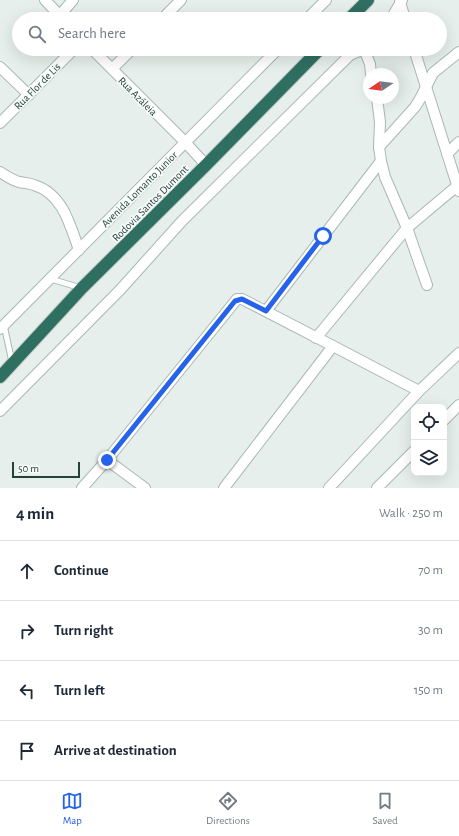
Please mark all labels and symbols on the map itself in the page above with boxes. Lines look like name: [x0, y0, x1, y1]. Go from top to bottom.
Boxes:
street label: Rua Flor de Lis: [12, 61, 63, 112]
north arrow: [363, 68, 399, 104]
street label: Rua Azáleia: [116, 75, 159, 118]
street label: Avenida Lomanto Junior: [99, 149, 180, 229]
street label: Rodovia Santos Dumont: [110, 163, 191, 243]
route start: [314, 227, 332, 245]
route end: [98, 451, 116, 469]
scale bar: [12, 460, 80, 479]

